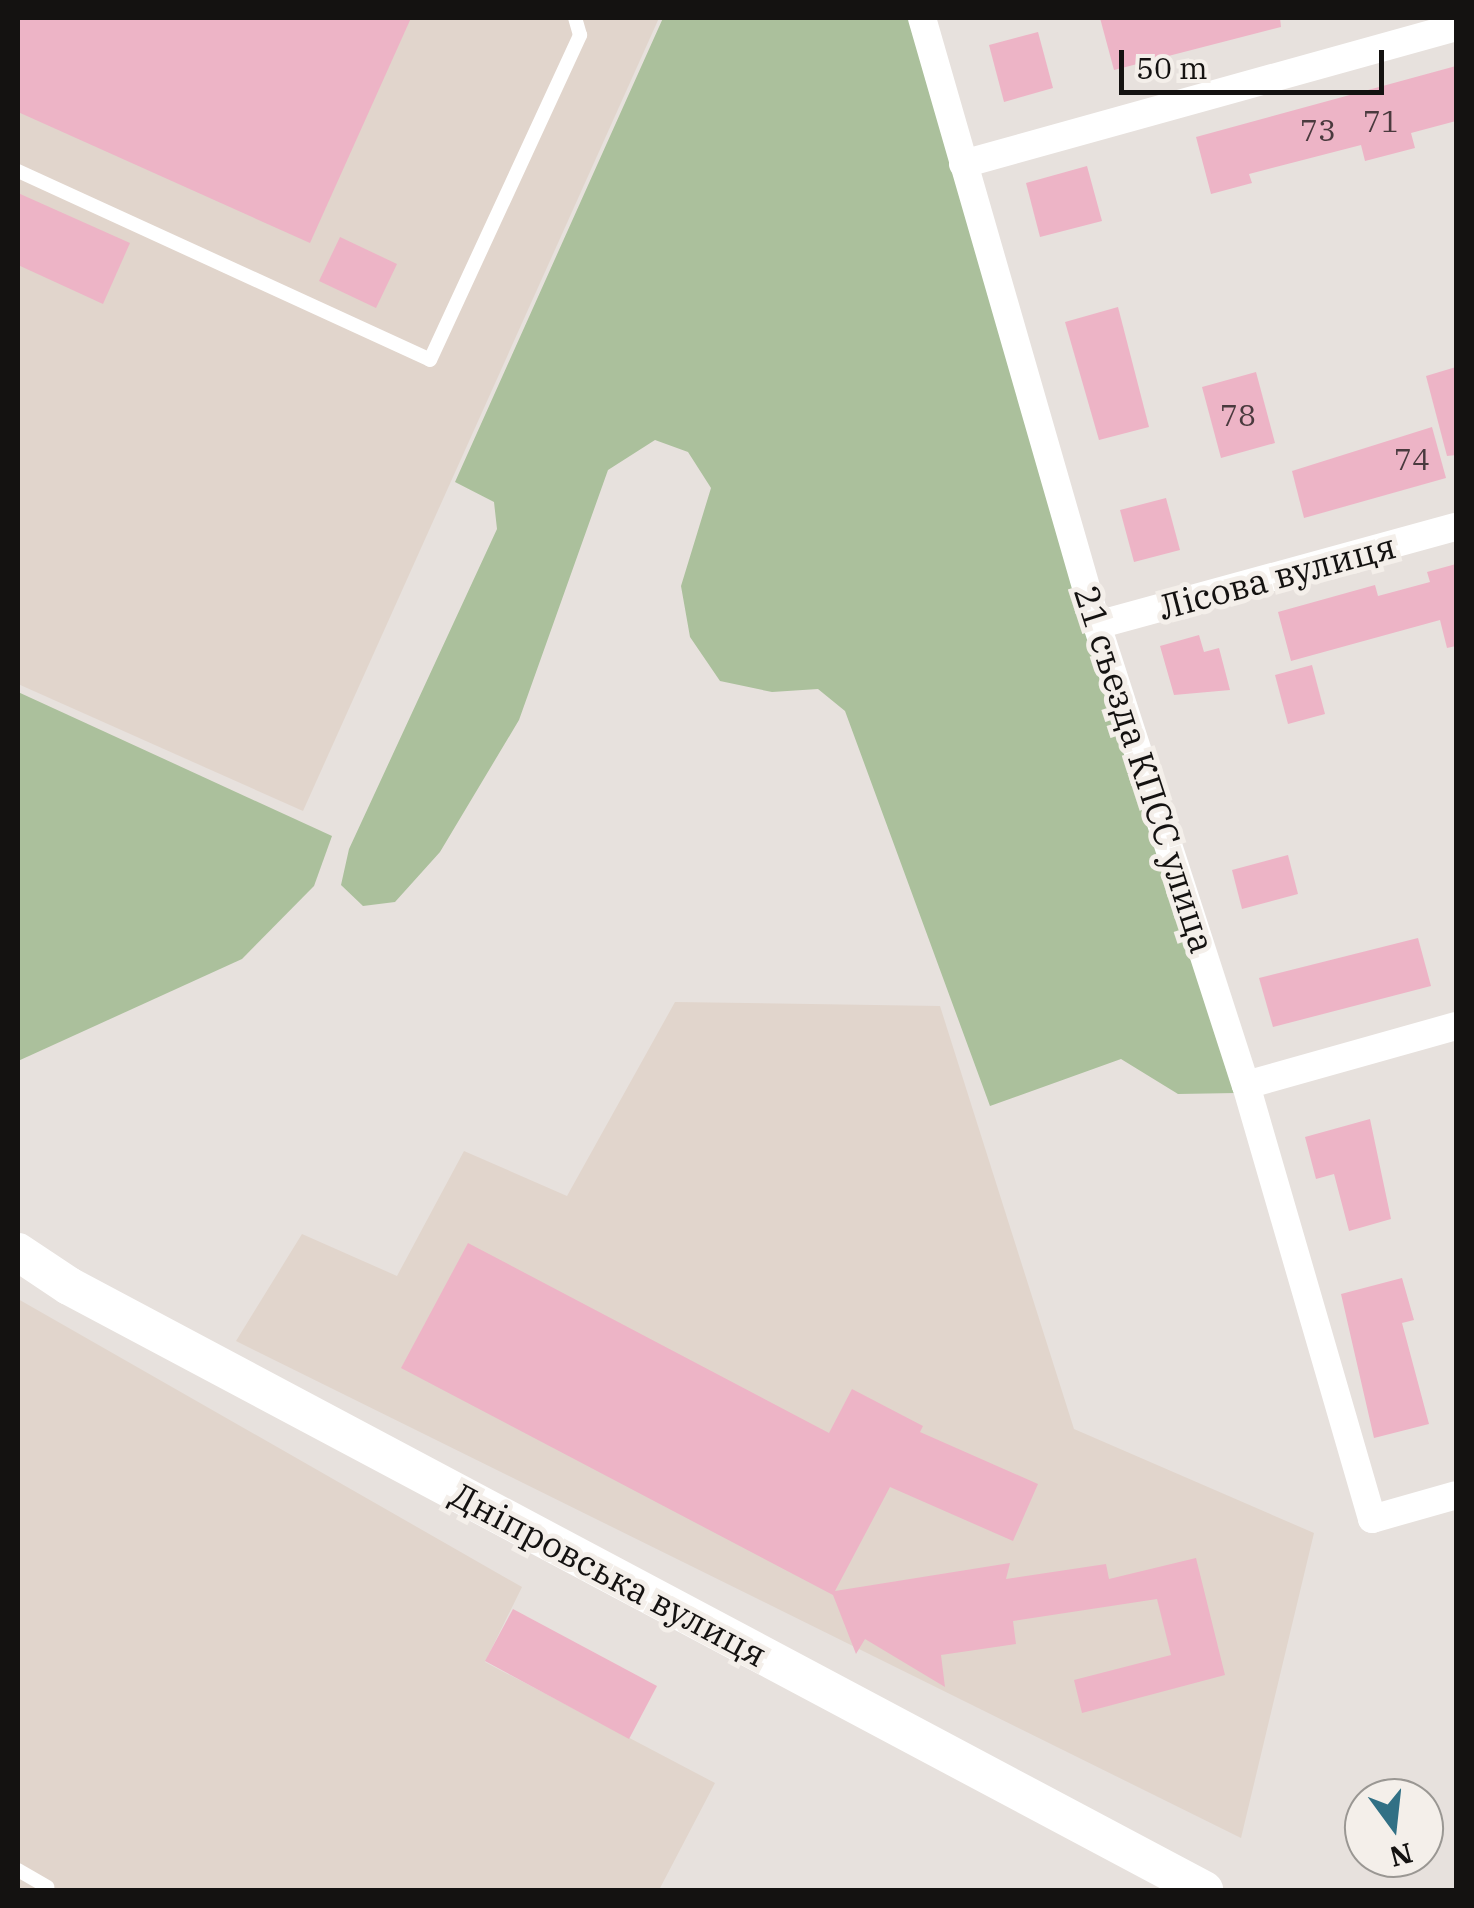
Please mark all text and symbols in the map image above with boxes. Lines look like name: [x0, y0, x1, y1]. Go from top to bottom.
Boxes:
scale bar: [1124, 30, 1389, 92]
text: 50 m: [1136, 48, 1208, 87]
house number: 71: [1363, 103, 1399, 139]
house number: 73: [1300, 112, 1336, 148]
house number: 78: [1220, 397, 1256, 433]
house number: 74: [1394, 441, 1430, 477]
street label: Лісова вулиця: [1154, 524, 1400, 628]
street label: 21 съезда КПСС улица: [1066, 580, 1224, 958]
street label: Дніпровська вулиця: [444, 1473, 774, 1675]
north arrow: [1344, 1778, 1444, 1878]
text: N: [1386, 1835, 1417, 1876]

